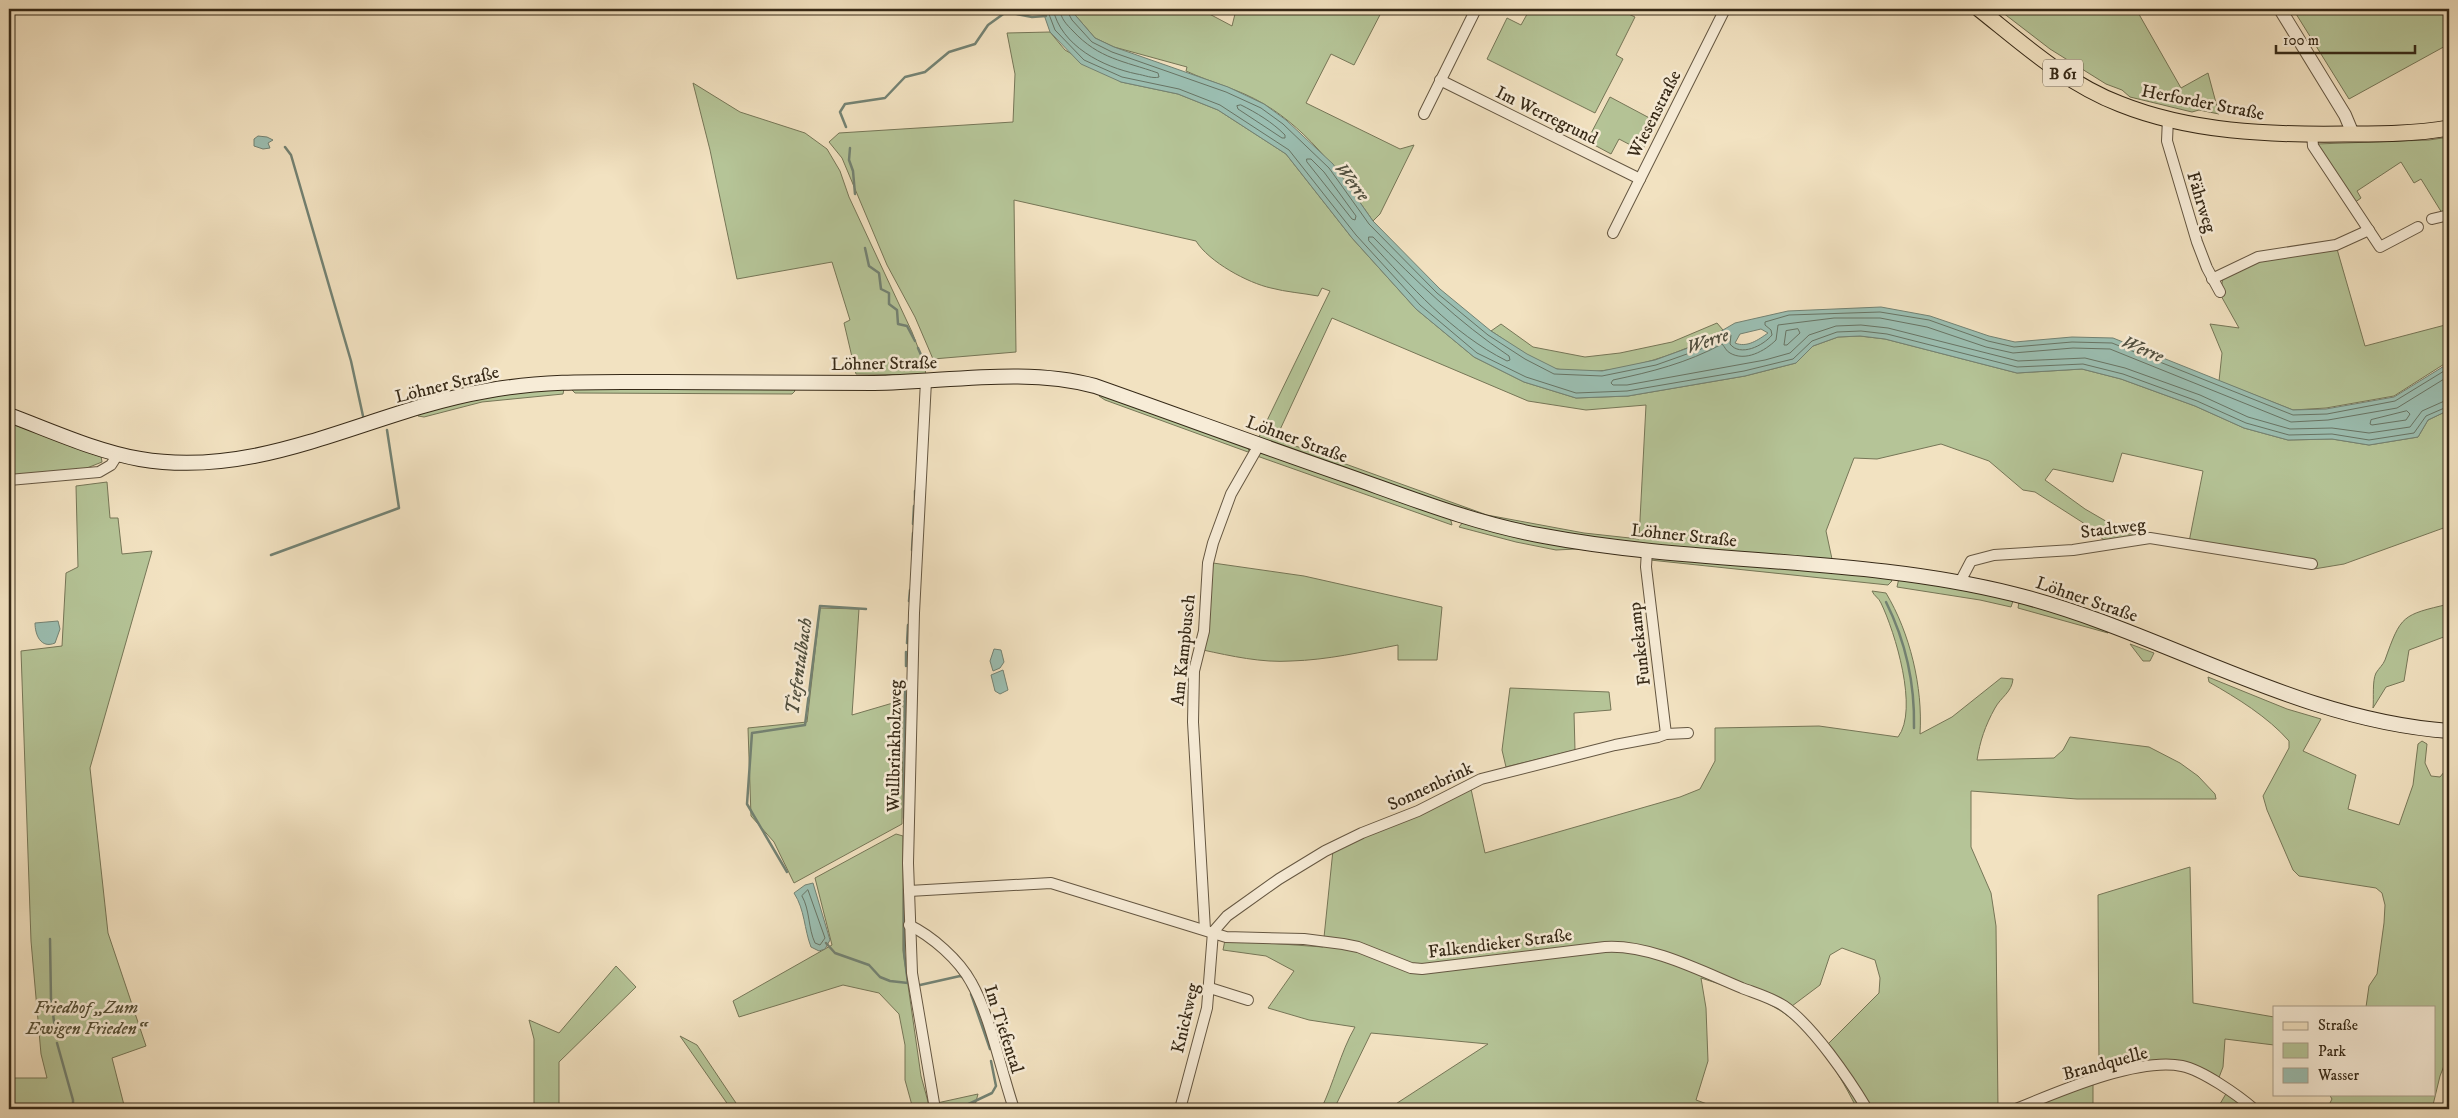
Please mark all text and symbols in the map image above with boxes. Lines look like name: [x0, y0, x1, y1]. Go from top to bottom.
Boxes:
scale bar: [2276, 22, 2414, 54]
text: 100 m: [2283, 31, 2319, 50]
road number: B 61: [2043, 59, 2083, 86]
street label: Wiesenstraße: [1623, 67, 1686, 163]
street label: Herforder Straße: [2139, 80, 2266, 126]
street label: Im Werregrund: [1492, 82, 1601, 150]
water label: Werre: [1329, 158, 1375, 207]
street label: Fährweg: [2181, 169, 2221, 236]
water label: Werre: [1683, 323, 1732, 359]
water label: Werre: [2118, 331, 2167, 368]
street label: Löhner Straße: [831, 352, 937, 376]
street label: Löhner Straße: [393, 361, 501, 409]
street label: Löhner Straße: [1243, 411, 1350, 468]
street label: Stadtweg: [2079, 514, 2147, 544]
street label: Löhner Straße: [1630, 519, 1738, 552]
street label: Löhner Straße: [2033, 572, 2141, 628]
street label: Am Kampbusch: [1167, 593, 1201, 707]
street label: Funkekamp: [1624, 601, 1656, 687]
water label: Tiefentalbach: [781, 616, 818, 716]
street label: Wullbrinkholzweg: [883, 680, 907, 813]
street label: Sonnenbrink: [1384, 758, 1477, 816]
street label: Falkendieker Straße: [1427, 924, 1573, 964]
street label: Knickweg: [1167, 981, 1205, 1055]
street label: Im Tiefental: [978, 982, 1028, 1077]
park label: Friedhof „Zum Ewigen Frieden“: [25, 997, 149, 1040]
legend: [2273, 1006, 2436, 1096]
text: Straße: [2318, 1016, 2358, 1035]
street label: Brandquelle: [2060, 1042, 2150, 1086]
text: Park: [2318, 1042, 2347, 1061]
text: Wasser: [2317, 1066, 2359, 1085]

